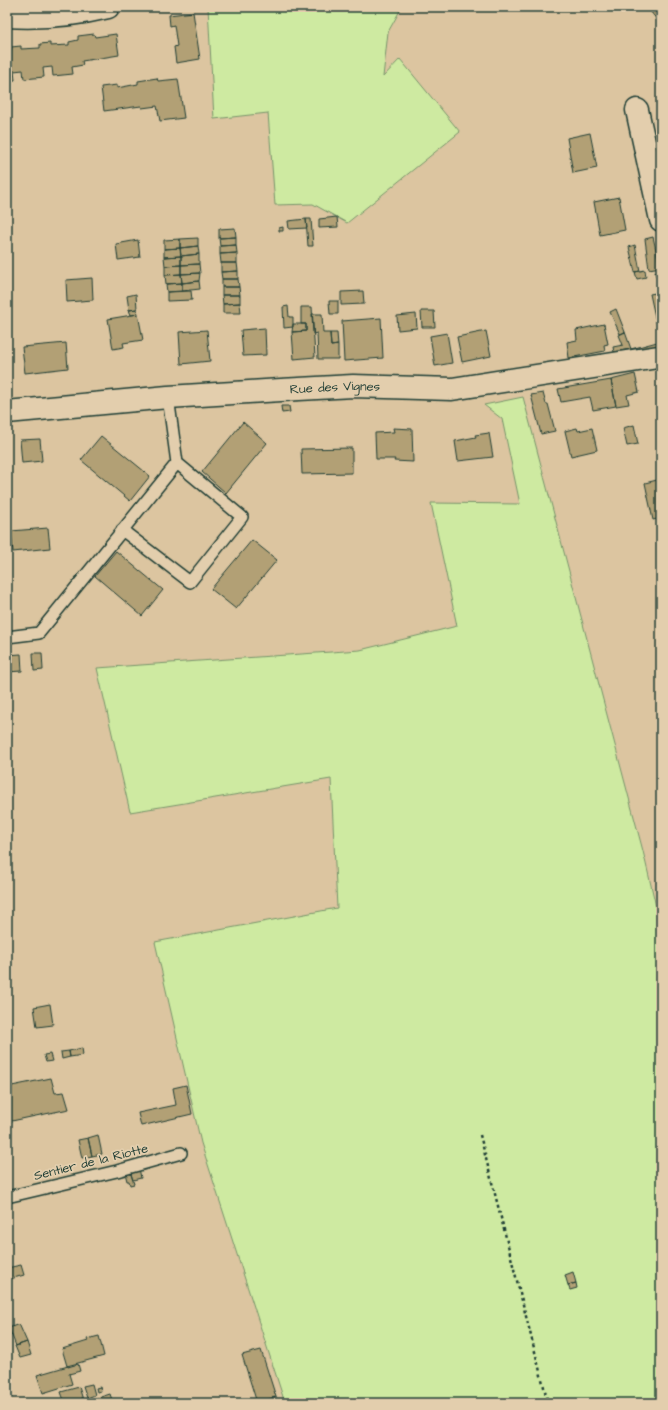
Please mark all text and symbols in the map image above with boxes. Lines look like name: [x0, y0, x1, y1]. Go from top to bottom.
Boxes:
street label: Rue des Vignes: [289, 377, 381, 398]
street label: Sentier de la Riotte: [32, 1139, 150, 1185]

